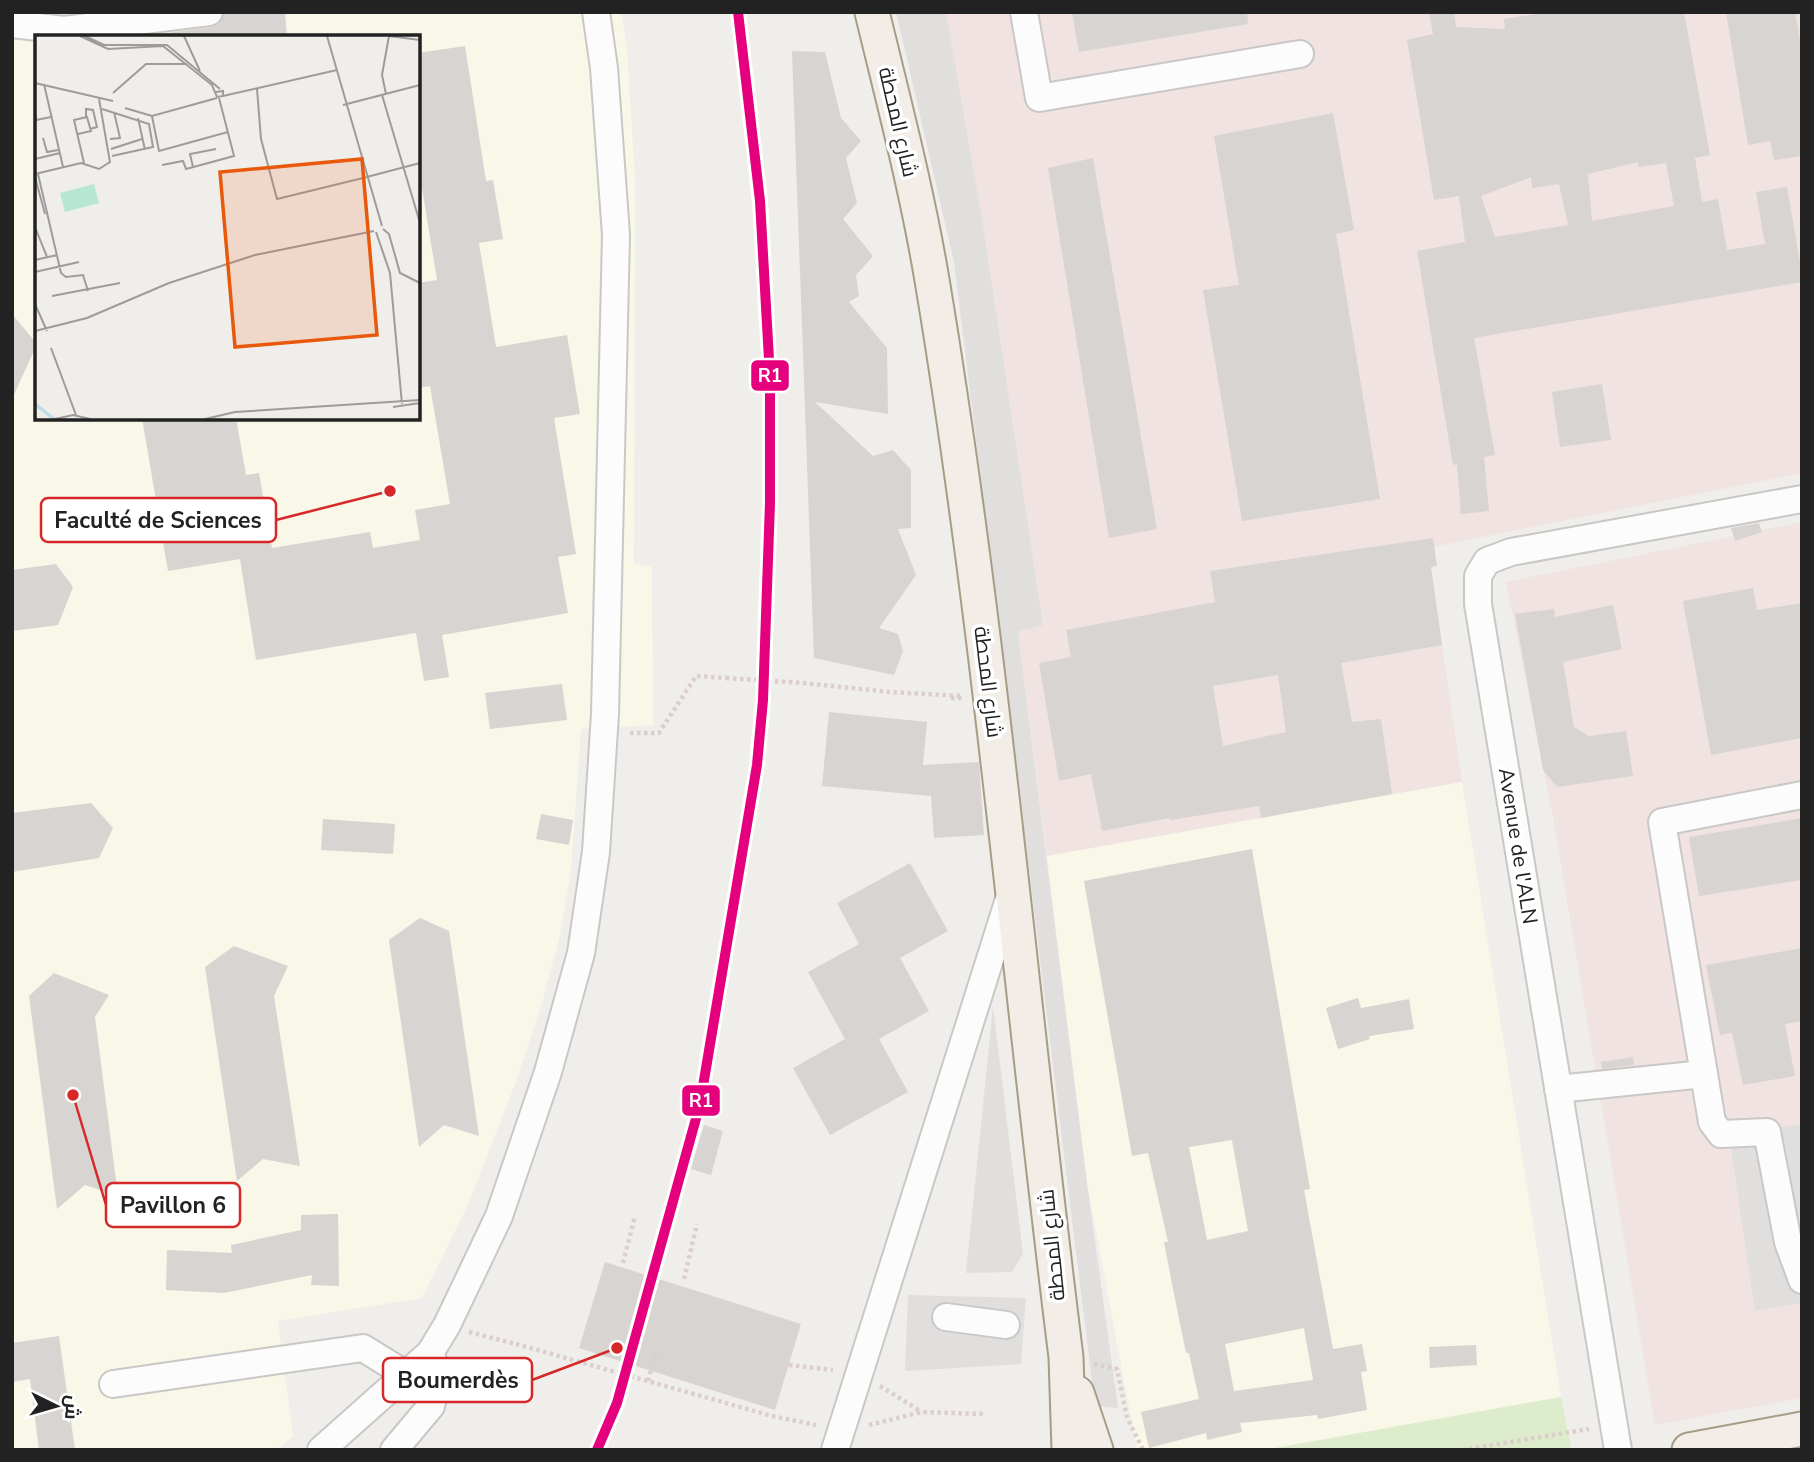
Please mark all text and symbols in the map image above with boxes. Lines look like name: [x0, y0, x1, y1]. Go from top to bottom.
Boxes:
inset map: [35, 35, 420, 420]
street label: شارع المحطة: [872, 64, 924, 180]
line badge: R1: [750, 359, 790, 392]
text: R1: [758, 363, 782, 389]
callout: Faculté de Sciences: [41, 498, 276, 542]
text: Faculté de Sciences: [54, 505, 262, 536]
street label: شارع المحطة: [967, 625, 1009, 739]
street label: Avenue de l'ALN: [1492, 766, 1544, 926]
line badge: R1: [681, 1084, 721, 1117]
text: R1: [689, 1088, 713, 1114]
callout: Pavillon 6: [106, 1183, 240, 1227]
street label: شارع المحطة: [1032, 1188, 1072, 1302]
text: Pavillon 6: [120, 1190, 226, 1221]
callout: Boumerdès: [383, 1358, 532, 1402]
text: Boumerdès: [397, 1365, 519, 1396]
north arrow: [21, 1371, 91, 1441]
text: ش: [58, 1394, 86, 1421]

